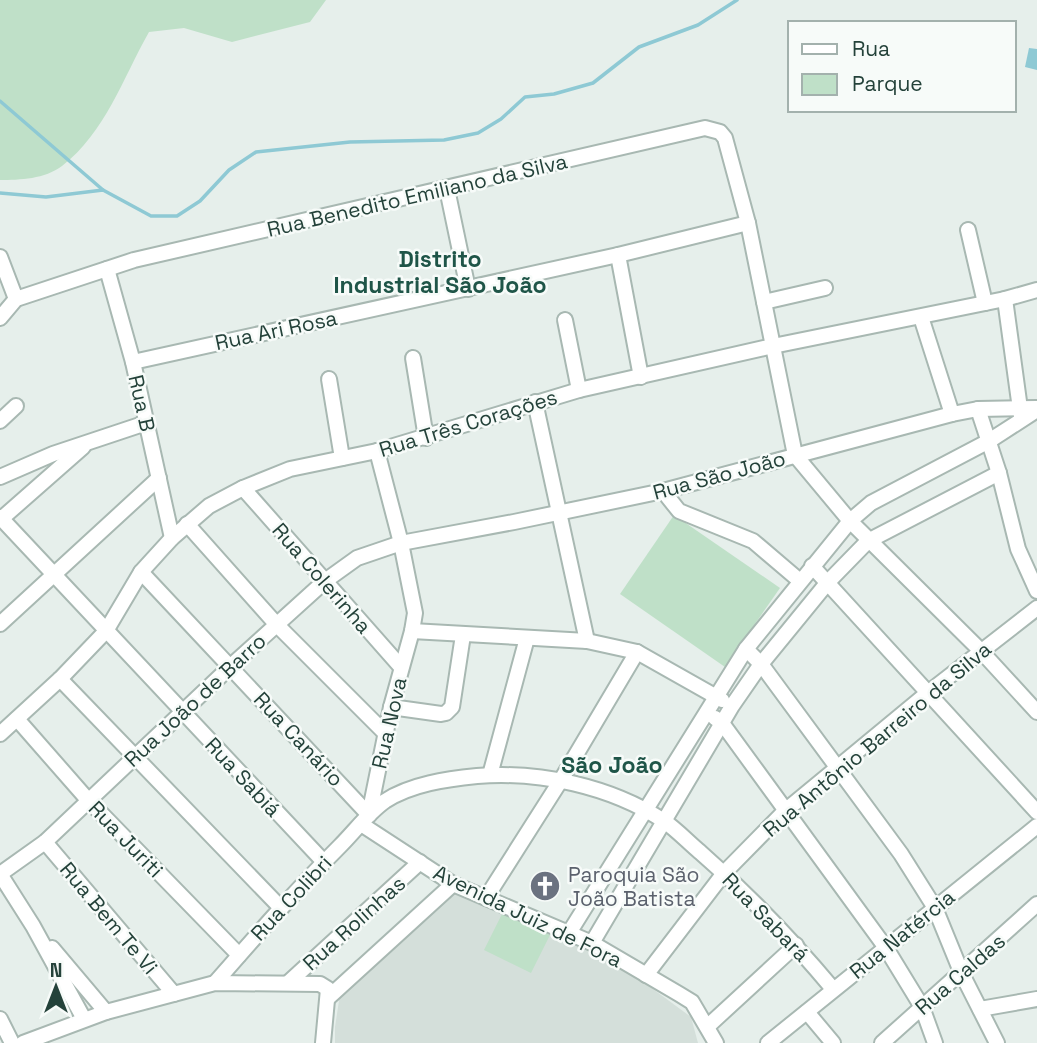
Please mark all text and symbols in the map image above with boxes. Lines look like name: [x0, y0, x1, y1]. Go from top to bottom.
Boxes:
legend: [788, 21, 1016, 112]
text: Rua: [852, 35, 890, 62]
text: Parque: [852, 70, 923, 97]
street label: Rua Benedito Emiliano da Silva: [264, 147, 570, 243]
district label: Distrito Industrial São João: [333, 244, 547, 300]
street label: Rua Ari Rosa: [212, 304, 340, 356]
street label: Rua B: [122, 372, 162, 434]
street label: Rua Três Corações: [376, 383, 560, 463]
street label: Rua São João: [650, 444, 788, 506]
street label: Rua Colerinha: [266, 517, 378, 639]
street label: Rua João de Barro: [118, 627, 272, 773]
street label: Rua Antônio Barreiro da Silva: [757, 635, 997, 843]
street label: Rua Nova: [365, 675, 413, 771]
street label: Rua Canário: [248, 686, 350, 792]
street label: Rua Sabiá: [199, 731, 287, 823]
district label: São João: [561, 750, 663, 780]
street label: Rua Juriti: [83, 795, 169, 883]
street label: Rua Colibri: [245, 850, 337, 946]
street label: Rua Bem Te Vi: [54, 856, 164, 980]
street label: Avenida Juiz de Fora: [429, 859, 627, 973]
place label: Paroquia São João Batista: [568, 861, 700, 912]
street label: Rua Sabará: [717, 867, 815, 967]
church icon: Paroquia São João Batista: [528, 869, 562, 903]
street label: Rua Rolinhas: [297, 870, 411, 976]
street label: Rua Natércia: [844, 883, 960, 985]
street label: Rua Caldas: [909, 927, 1011, 1021]
north arrow: [21, 952, 91, 1022]
text: N: [50, 958, 62, 983]

